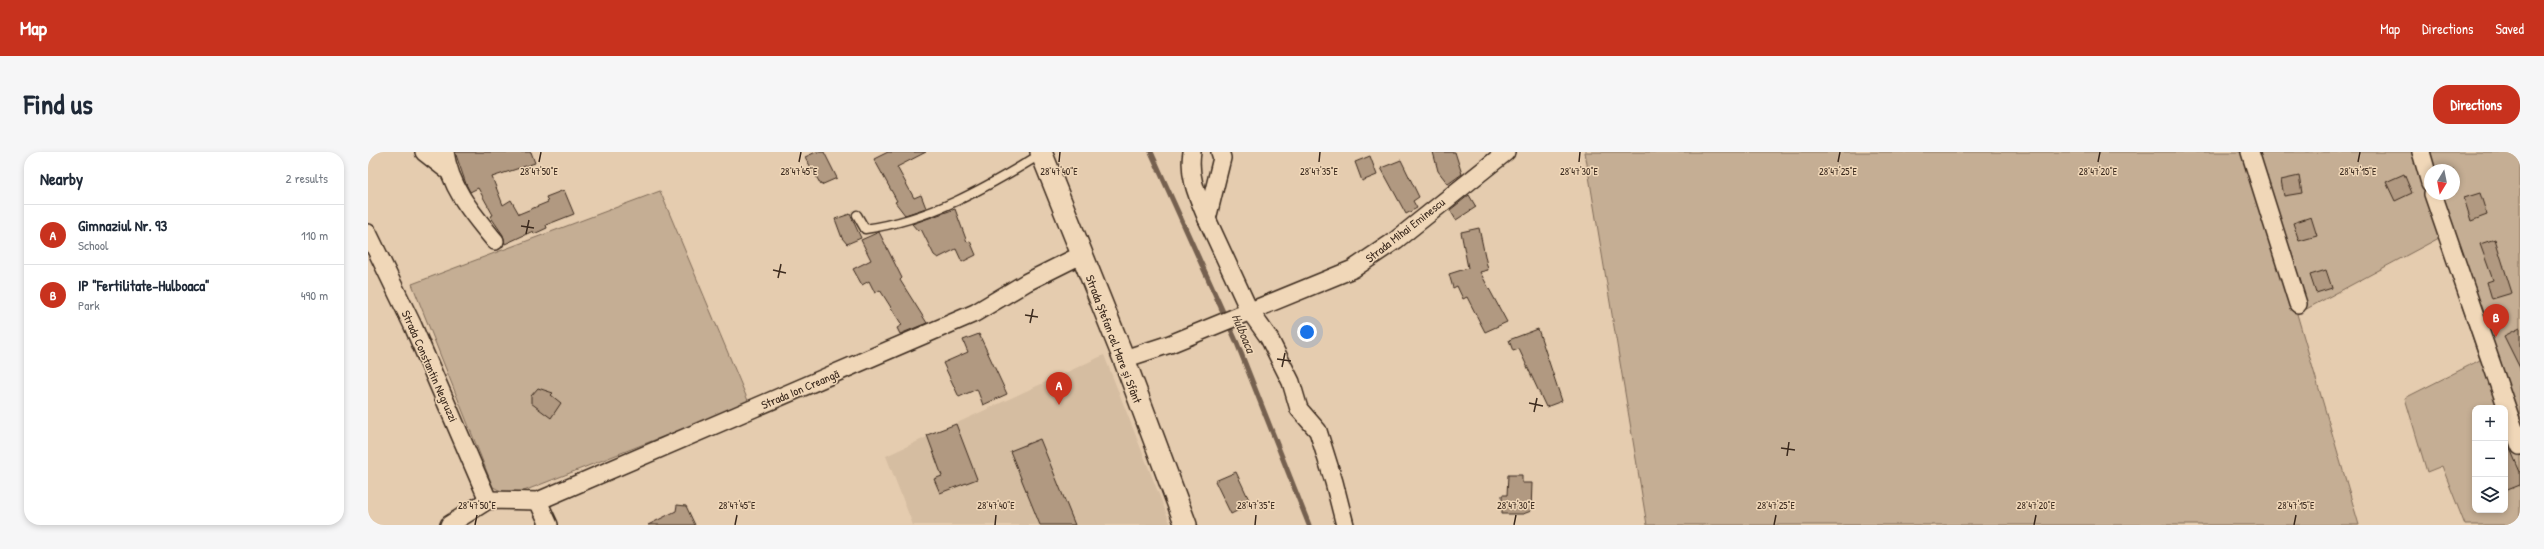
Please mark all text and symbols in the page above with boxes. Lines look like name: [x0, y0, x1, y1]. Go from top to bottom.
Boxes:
text: Map: [20, 15, 47, 41]
text: Map: [2380, 19, 2400, 38]
text: Directions: [2422, 19, 2473, 38]
text: Saved: [2495, 19, 2524, 38]
text: Find us: [24, 85, 93, 123]
button: Directions: [2433, 85, 2520, 124]
north arrow: [2424, 164, 2460, 200]
text: 28°47'50"E: [520, 165, 558, 178]
text: 28°47'45"E: [780, 165, 818, 178]
text: 28°47'40"E: [1040, 165, 1078, 178]
text: 28°47'35"E: [1300, 165, 1338, 178]
text: 28°47'30"E: [1560, 165, 1599, 178]
text: 28°47'25"E: [1819, 165, 1858, 178]
text: 28°47'20"E: [2079, 165, 2118, 178]
text: 28°47'15"E: [2340, 165, 2377, 178]
text: Nearby: [40, 167, 83, 190]
text: 2 results: [286, 169, 328, 187]
street label: Strada Mihai Eminescu: [1362, 193, 1448, 266]
text: Gimnaziul Nr. 93: [78, 215, 167, 236]
text: A: [50, 226, 56, 244]
text: 110 m: [301, 226, 328, 244]
text: School: [78, 236, 108, 254]
street label: Strada Ștefan cel Mare și Sfânt: [1082, 272, 1147, 406]
text: IP "Fertilitate-Hulboaca": [78, 275, 210, 296]
text: B: [50, 286, 56, 304]
text: 490 m: [301, 286, 328, 304]
text: Park: [78, 296, 100, 314]
pin: B: [2483, 304, 2509, 337]
street label: Strada Constantin Negruzzi: [398, 307, 462, 425]
water label: Hulboaca: [1228, 311, 1261, 357]
your location: [1297, 322, 1317, 342]
street label: Strada Ion Creangă: [758, 365, 842, 413]
pin: A: [1046, 372, 1072, 405]
map controls: [2472, 405, 2508, 513]
button: +: [2472, 405, 2508, 441]
button: −: [2472, 441, 2508, 477]
button: layers: [2472, 477, 2508, 513]
text: 28°47'50"E: [458, 499, 496, 512]
text: 28°47'45"E: [718, 499, 756, 512]
text: 28°47'40"E: [977, 499, 1015, 512]
text: 28°47'35"E: [1237, 499, 1275, 512]
text: 28°47'30"E: [1497, 499, 1536, 512]
text: 28°47'25"E: [1757, 499, 1796, 512]
text: 28°47'20"E: [2017, 499, 2056, 512]
text: 28°47'15"E: [2278, 499, 2315, 512]

